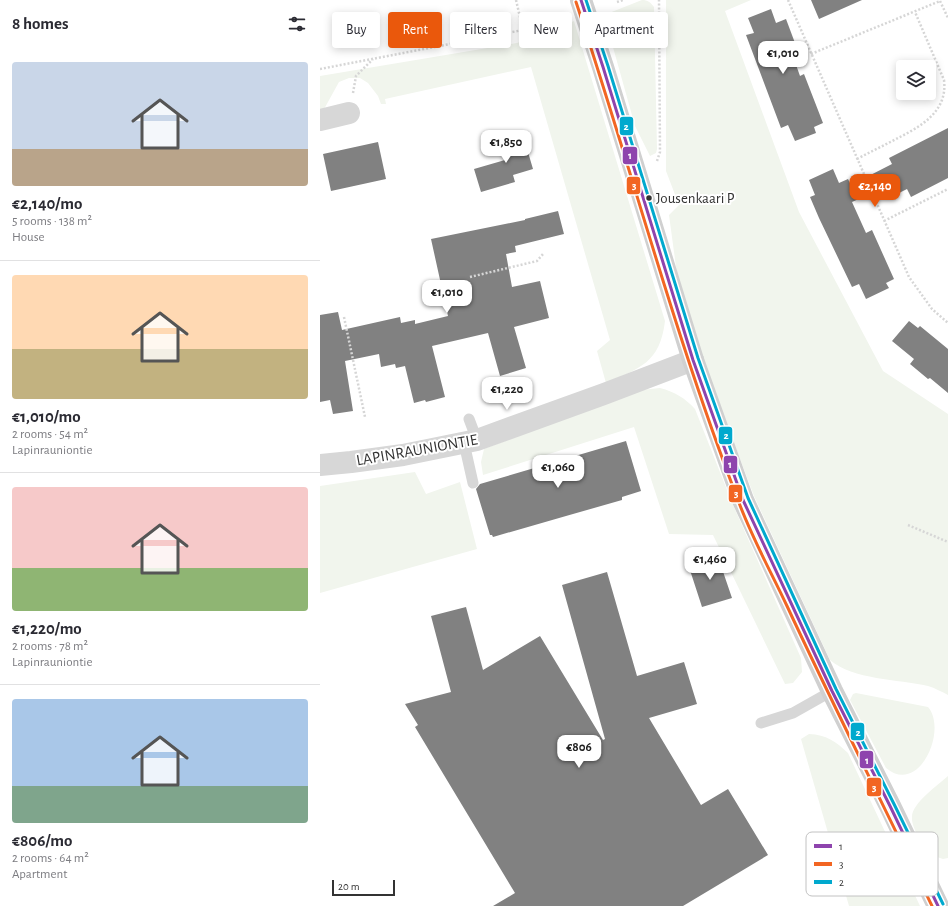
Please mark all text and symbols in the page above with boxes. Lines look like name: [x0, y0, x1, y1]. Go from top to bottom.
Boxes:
chip: Buy: [332, 12, 380, 48]
chip: Rent: [388, 12, 442, 48]
chip: Filters: [450, 12, 511, 48]
chip: New: [519, 12, 572, 48]
chip: Apartment: [580, 12, 668, 48]
icon: filters: [286, 13, 308, 35]
text: 8 homes: [12, 15, 69, 32]
pin: €1,010: [750, 41, 816, 75]
text: €1,010: [767, 47, 799, 60]
map controls: [896, 60, 936, 100]
button: layers: [896, 60, 936, 100]
icon: home: [124, 88, 196, 160]
line badge: 2: [619, 116, 634, 136]
text: 2: [623, 121, 629, 132]
pin: €1,850: [473, 130, 539, 164]
text: €1,850: [490, 136, 522, 149]
line badge: 1: [622, 146, 638, 165]
text: 1: [628, 150, 632, 161]
pin: €2,140: [842, 174, 908, 208]
line badge: 3: [626, 176, 641, 195]
text: 3: [632, 180, 637, 191]
text: €2,140: [858, 180, 892, 193]
place label: Jousenkaari P: [656, 191, 735, 206]
marker: Jousenkaari P: [644, 193, 654, 203]
text: €2,140/mo: [12, 195, 82, 212]
text: 5 rooms · 138 m²: [12, 215, 92, 228]
text: House: [12, 231, 44, 244]
pin: €1,010: [414, 280, 480, 314]
text: €1,010: [431, 286, 463, 299]
icon: home: [124, 301, 196, 373]
pin: €1,220: [474, 377, 540, 411]
text: €1,220: [491, 383, 523, 396]
text: €1,010/mo: [12, 408, 81, 425]
line badge: 2: [718, 426, 733, 445]
text: 2 rooms · 54 m²: [12, 428, 88, 441]
text: 2: [723, 430, 729, 441]
street label: LAPINRAUNIONTIE: [355, 431, 479, 469]
text: Lapinrauniontie: [12, 444, 92, 457]
pin: €1,060: [525, 455, 591, 489]
line badge: 1: [723, 455, 738, 474]
text: 1: [728, 459, 732, 470]
text: €1,060: [541, 461, 575, 474]
line badge: 3: [728, 484, 743, 503]
text: 3: [734, 488, 739, 499]
icon: home: [124, 513, 196, 585]
pin: €1,460: [677, 547, 743, 581]
text: €1,460: [693, 553, 727, 566]
text: €1,220/mo: [12, 620, 82, 637]
text: 2 rooms · 78 m²: [12, 640, 88, 653]
text: Lapinrauniontie: [12, 656, 92, 669]
line badge: 2: [850, 722, 865, 741]
icon: home: [124, 725, 196, 797]
text: 2: [855, 727, 861, 738]
pin: €806: [555, 735, 603, 769]
text: €806: [566, 741, 592, 754]
line badge: 1: [859, 750, 874, 769]
text: 1: [865, 755, 869, 766]
line badge: 3: [866, 777, 882, 797]
text: 3: [872, 782, 877, 793]
text: €806/mo: [12, 832, 72, 849]
legend: [806, 832, 938, 896]
text: 1: [839, 841, 843, 852]
text: 2 rooms · 64 m²: [12, 852, 89, 865]
text: 3: [839, 859, 844, 870]
text: Apartment: [12, 868, 67, 881]
text: 2: [839, 877, 844, 888]
scale bar: [332, 878, 395, 897]
text: 20 m: [338, 881, 359, 892]

